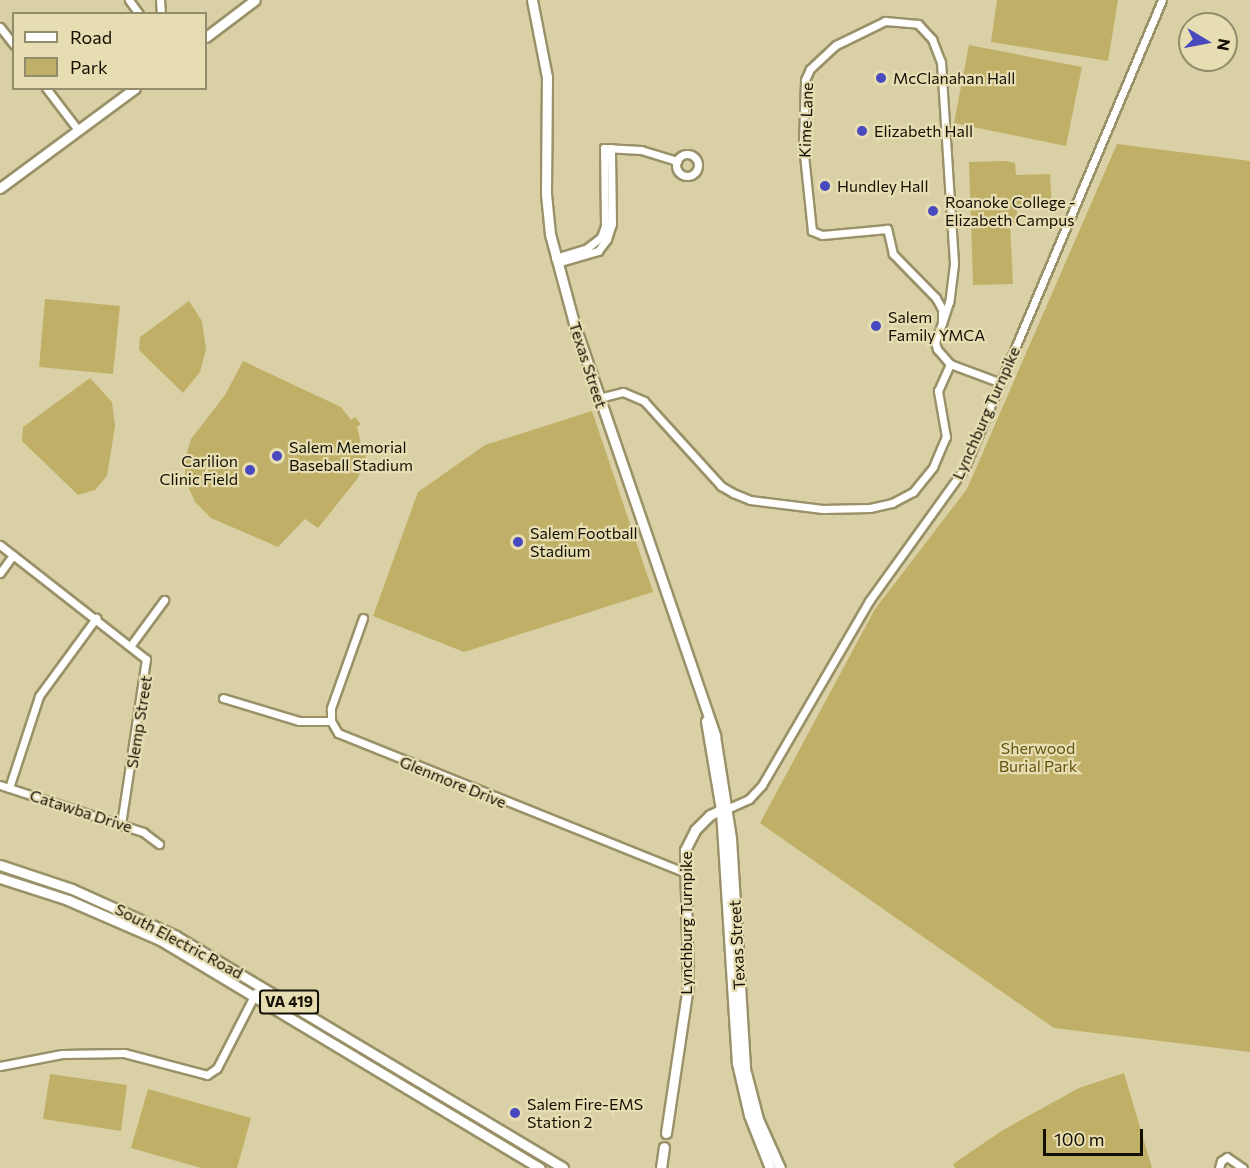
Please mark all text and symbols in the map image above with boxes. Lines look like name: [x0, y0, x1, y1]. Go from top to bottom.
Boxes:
legend: [12, 12, 207, 90]
north arrow: [1178, 12, 1238, 72]
text: Road: [70, 26, 112, 48]
text: N: [1214, 37, 1235, 52]
text: Park: [70, 56, 108, 78]
place label: McClanahan Hall: [893, 68, 1015, 88]
marker: McClanahan Hall: [874, 71, 888, 85]
street label: Kime Lane: [795, 82, 817, 158]
place label: Elizabeth Hall: [874, 121, 973, 141]
marker: Elizabeth Hall: [855, 124, 869, 138]
place label: Hundley Hall: [837, 176, 928, 196]
marker: Hundley Hall: [818, 179, 832, 193]
place label: Roanoke College - Elizabeth Campus: [945, 192, 1076, 230]
marker: Roanoke College - Elizabeth Campus: [926, 204, 940, 218]
place label: Salem Family YMCA: [888, 307, 985, 345]
street label: Texas Street: [565, 319, 611, 411]
marker: Salem Family YMCA: [869, 319, 883, 333]
street label: Lynchburg Turnpike: [948, 344, 1024, 482]
place label: Salem Memorial Baseball Stadium: [289, 437, 413, 475]
marker: Salem Memorial Baseball Stadium: [270, 449, 284, 463]
place label: Carilion Clinic Field: [160, 451, 238, 489]
marker: Carilion Clinic Field: [243, 463, 257, 477]
place label: Salem Football Stadium: [530, 523, 638, 561]
marker: Salem Football Stadium: [511, 535, 525, 549]
street label: Slemp Street: [122, 674, 156, 770]
park label: Sherwood Burial Park: [999, 738, 1077, 776]
street label: Glenmore Drive: [397, 752, 509, 812]
street label: Catawba Drive: [27, 785, 135, 837]
street label: Lynchburg Turnpike: [676, 851, 696, 995]
street label: South Electric Road: [112, 899, 246, 983]
street label: Texas Street: [725, 900, 749, 990]
road number: VA 419: [259, 990, 319, 1014]
place label: Salem Fire-EMS Station 2: [527, 1094, 643, 1132]
marker: Salem Fire-EMS Station 2: [508, 1106, 522, 1120]
scale bar: [1046, 1117, 1146, 1155]
text: 100 m: [1054, 1128, 1104, 1150]

